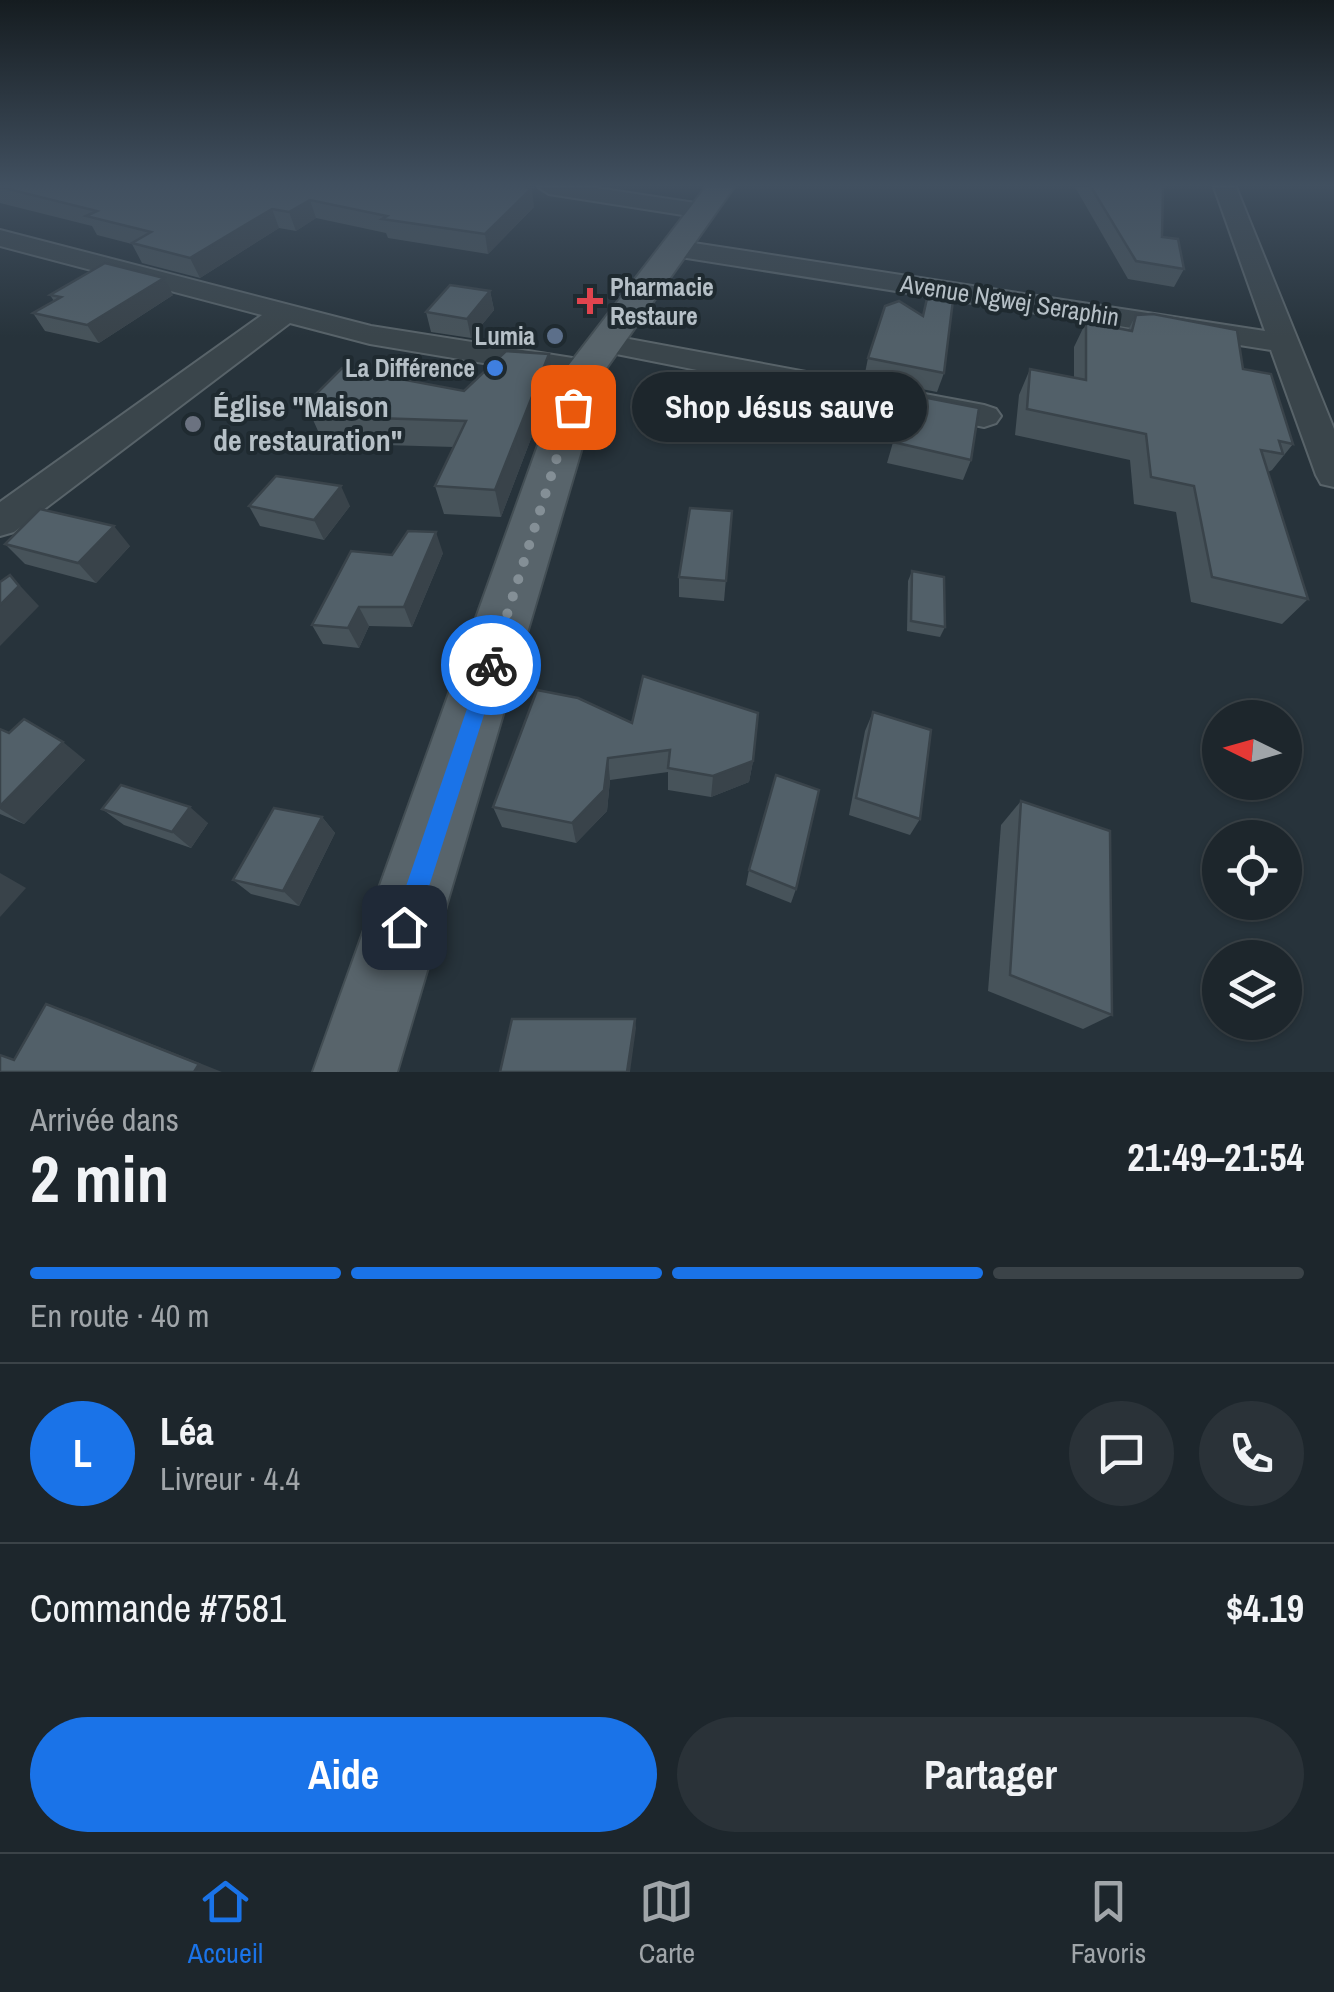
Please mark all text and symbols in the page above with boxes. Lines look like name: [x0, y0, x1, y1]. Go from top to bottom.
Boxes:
street label: Avenue Ngwej Seraphin: [897, 266, 1122, 334]
place label: Pharmacie Restaure: [610, 270, 714, 333]
marker: Pharmacie Restaure: [579, 290, 601, 312]
place label: Lumia: [475, 319, 536, 353]
marker: Lumia: [544, 325, 566, 347]
place label: La Différence: [345, 351, 475, 385]
marker: La Différence: [484, 357, 506, 379]
pin: [531, 365, 616, 450]
callout: Shop Jésus sauve: [633, 372, 928, 442]
icon: bag: [546, 380, 601, 435]
text: Shop Jésus sauve: [665, 385, 894, 428]
place label: Église "Maison de restauration": [213, 386, 402, 460]
marker: Église "Maison de restauration": [182, 413, 204, 435]
courier: [441, 615, 541, 715]
icon: bike: [464, 638, 519, 693]
north arrow: [1202, 700, 1302, 800]
map controls: [1202, 700, 1302, 1040]
button: locate: [1202, 820, 1302, 920]
pin: [362, 885, 447, 970]
icon: home: [377, 900, 432, 955]
button: layers: [1202, 940, 1302, 1040]
text: Arrivée dans: [30, 1098, 179, 1141]
text: 21:49–21:54: [1127, 1132, 1304, 1183]
text: 2 min: [30, 1135, 169, 1222]
text: En route · 40 m: [30, 1294, 209, 1337]
button: chat: [1069, 1401, 1174, 1506]
button: phone: [1199, 1401, 1304, 1506]
text: Léa: [160, 1406, 214, 1457]
text: L: [73, 1428, 92, 1479]
text: Livreur · 4.4: [160, 1457, 300, 1500]
text: Commande #7581: [30, 1583, 286, 1634]
text: $4.19: [1226, 1583, 1304, 1634]
button: Aide: [30, 1717, 657, 1832]
button: Partager: [677, 1717, 1304, 1832]
tab: Accueil: [188, 1874, 263, 1972]
tab: Carte: [639, 1874, 695, 1972]
tab: Favoris: [1071, 1874, 1146, 1972]

